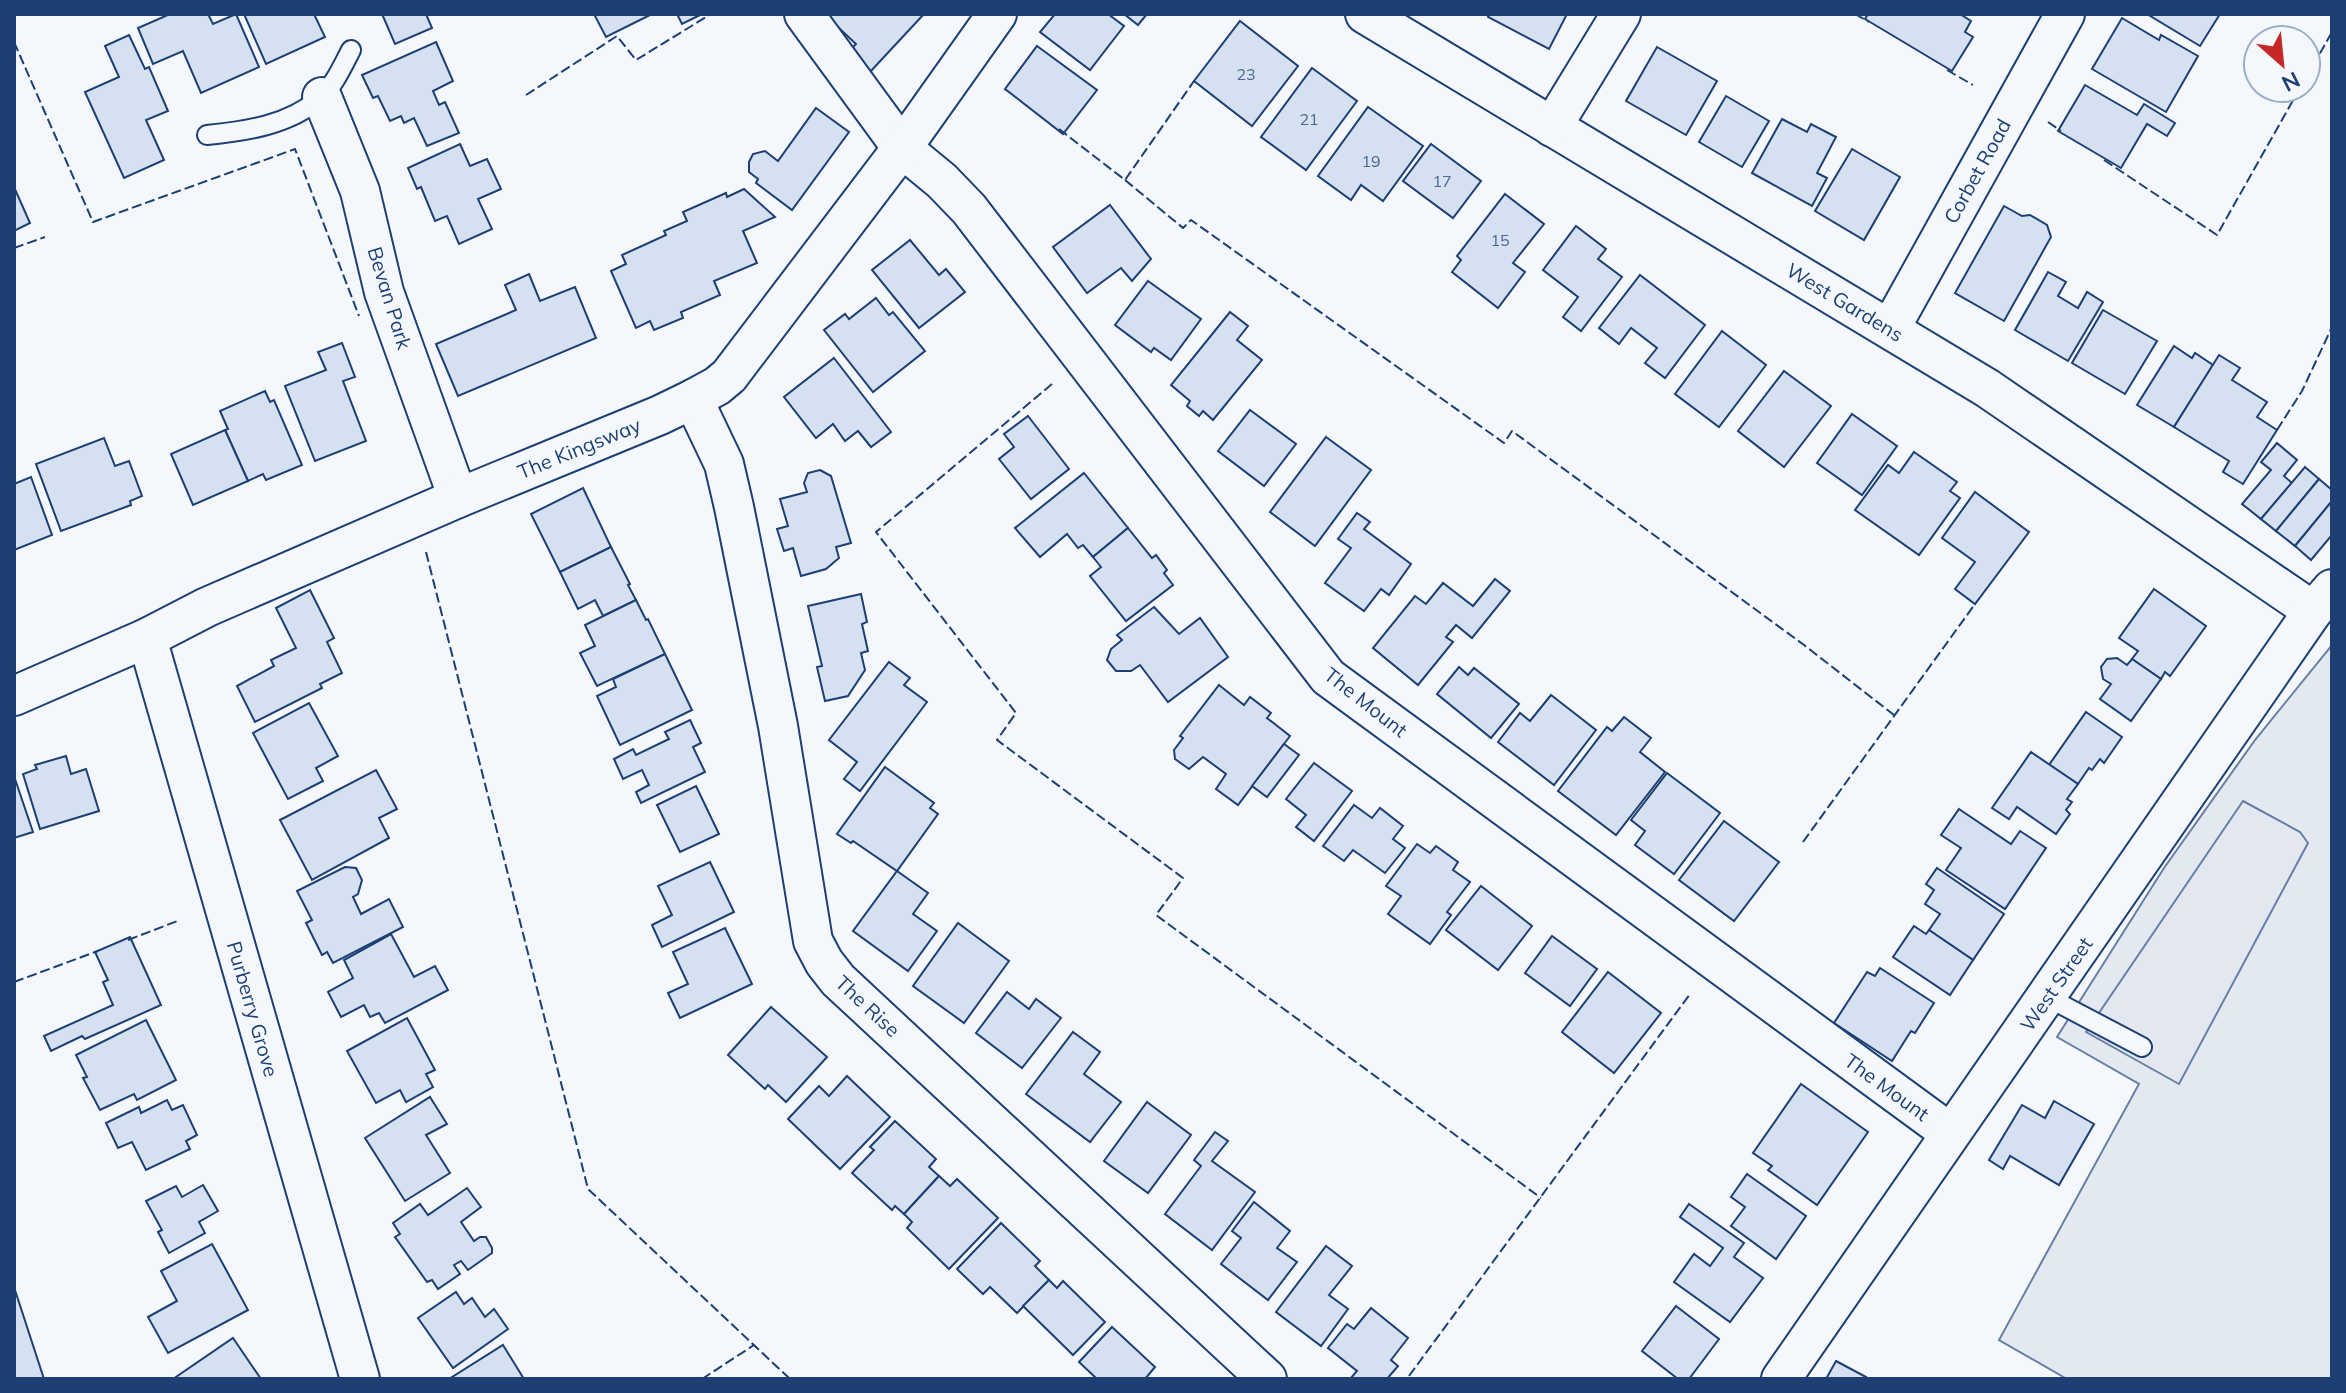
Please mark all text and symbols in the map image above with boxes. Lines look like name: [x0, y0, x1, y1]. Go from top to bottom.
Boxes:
north arrow: [2242, 24, 2322, 104]
house number: 23: [1236, 64, 1256, 84]
text: N: [2277, 66, 2305, 98]
house number: 21: [1299, 109, 1319, 129]
street label: Corbet Road: [1938, 114, 2016, 228]
house number: 19: [1361, 151, 1381, 171]
house number: 17: [1432, 171, 1452, 191]
house number: 15: [1490, 230, 1510, 250]
street label: Bevan Park: [363, 244, 418, 353]
street label: West Gardens: [1782, 257, 1908, 347]
street label: The Kingsway: [514, 412, 645, 484]
street label: The Mount: [1319, 662, 1413, 742]
street label: West Street: [2014, 932, 2098, 1036]
street label: Purberry Grove: [222, 938, 284, 1080]
street label: The Rise: [830, 970, 906, 1042]
street label: The Mount: [1840, 1048, 1934, 1126]

